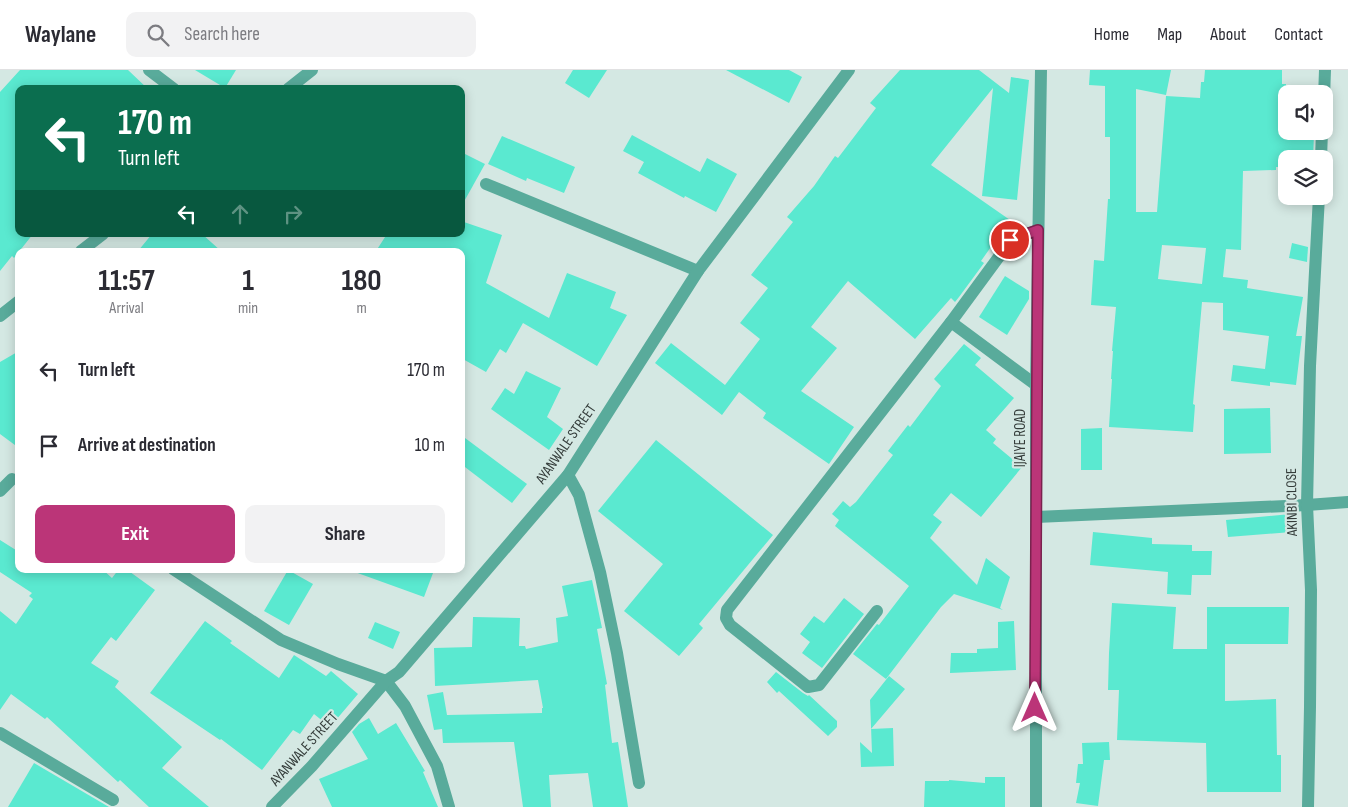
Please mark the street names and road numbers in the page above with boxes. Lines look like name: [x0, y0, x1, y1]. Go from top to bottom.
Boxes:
street label: AYANWALE STREET: [531, 400, 601, 488]
street label: IJAIYE ROAD: [1011, 409, 1030, 467]
street label: AKINBI CLOSE: [1282, 468, 1302, 537]
street label: AYANWALE STREET: [265, 708, 342, 791]

